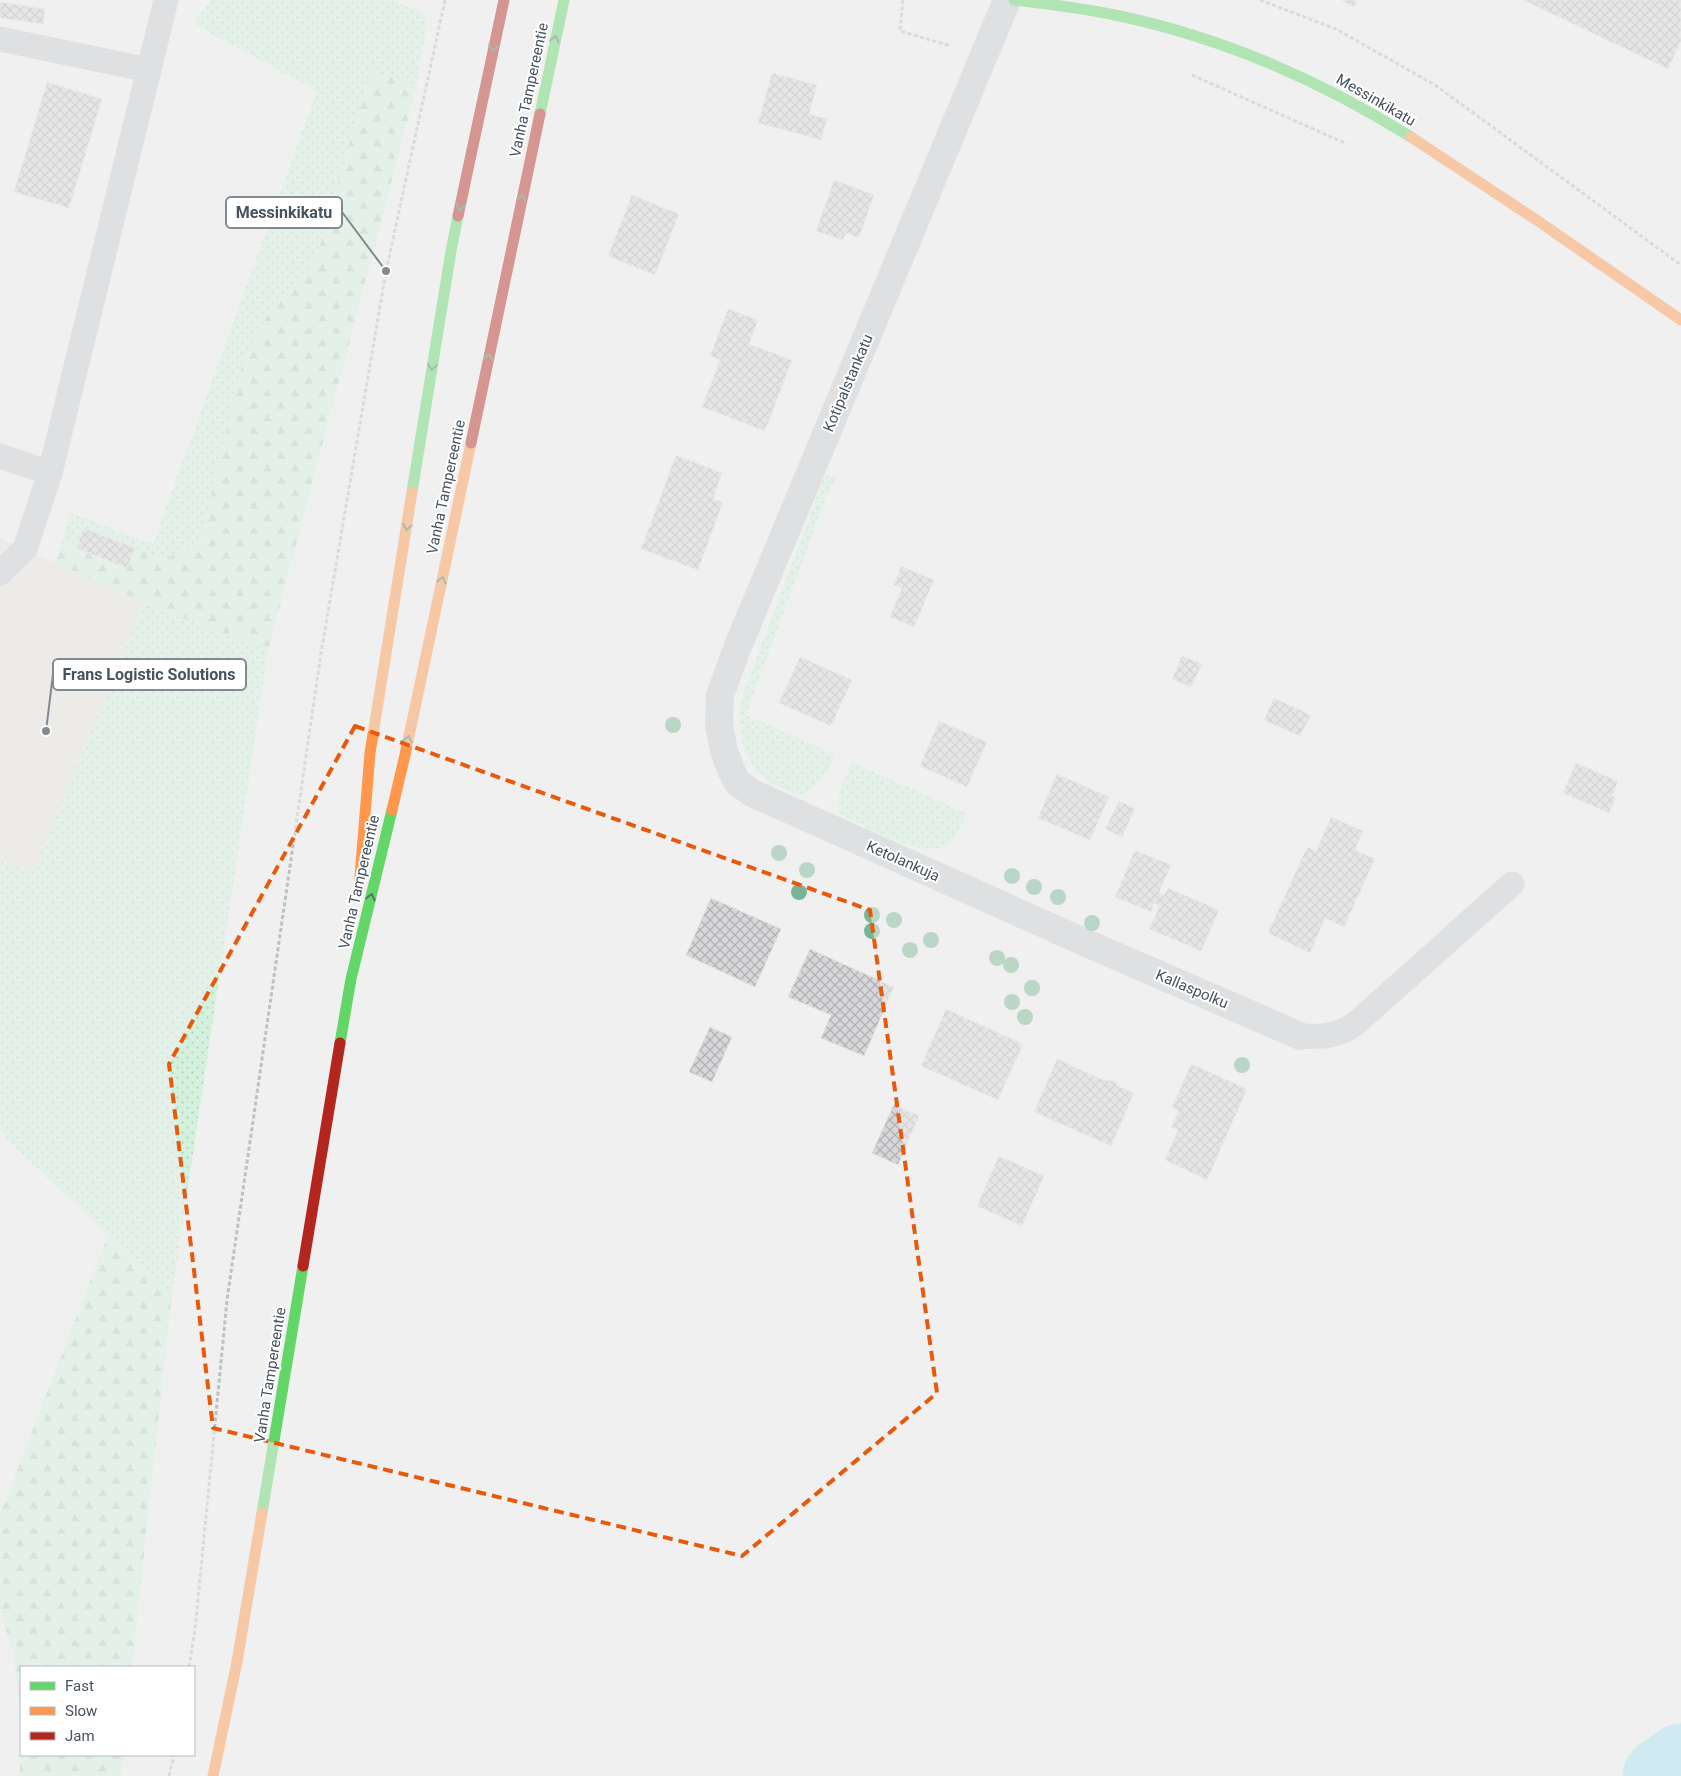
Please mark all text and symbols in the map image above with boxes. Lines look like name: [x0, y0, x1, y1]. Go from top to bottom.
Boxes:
street label: Vanha Tampereentie: [506, 21, 552, 159]
one-way arrow: [549, 34, 560, 43]
one-way arrow: [488, 43, 499, 52]
street label: Messinkikatu: [1333, 70, 1419, 130]
one-way arrow: [516, 193, 526, 202]
callout: Messinkikatu: [226, 197, 342, 228]
one-way arrow: [455, 202, 466, 211]
text: Messinkikatu: [236, 203, 332, 222]
street label: Kotipalstankatu: [819, 331, 877, 435]
one-way arrow: [483, 353, 494, 362]
one-way arrow: [428, 362, 438, 371]
street label: Vanha Tampereentie: [423, 418, 469, 556]
one-way arrow: [402, 523, 412, 532]
one-way arrow: [436, 576, 447, 585]
callout: Frans Logistic Solutions: [53, 659, 246, 690]
text: Frans Logistic Solutions: [62, 665, 236, 684]
one-way arrow: [402, 735, 413, 743]
street label: Vanha Tampereentie: [335, 813, 383, 951]
street label: Ketolankuja: [864, 837, 942, 885]
one-way arrow: [365, 893, 376, 902]
street label: Kallaspolku: [1153, 966, 1231, 1012]
street label: Vanha Tampereentie: [250, 1306, 290, 1444]
legend: [20, 1666, 195, 1756]
text: Fast: [65, 1677, 94, 1695]
text: Slow: [65, 1702, 97, 1720]
text: Jam: [65, 1727, 95, 1745]

